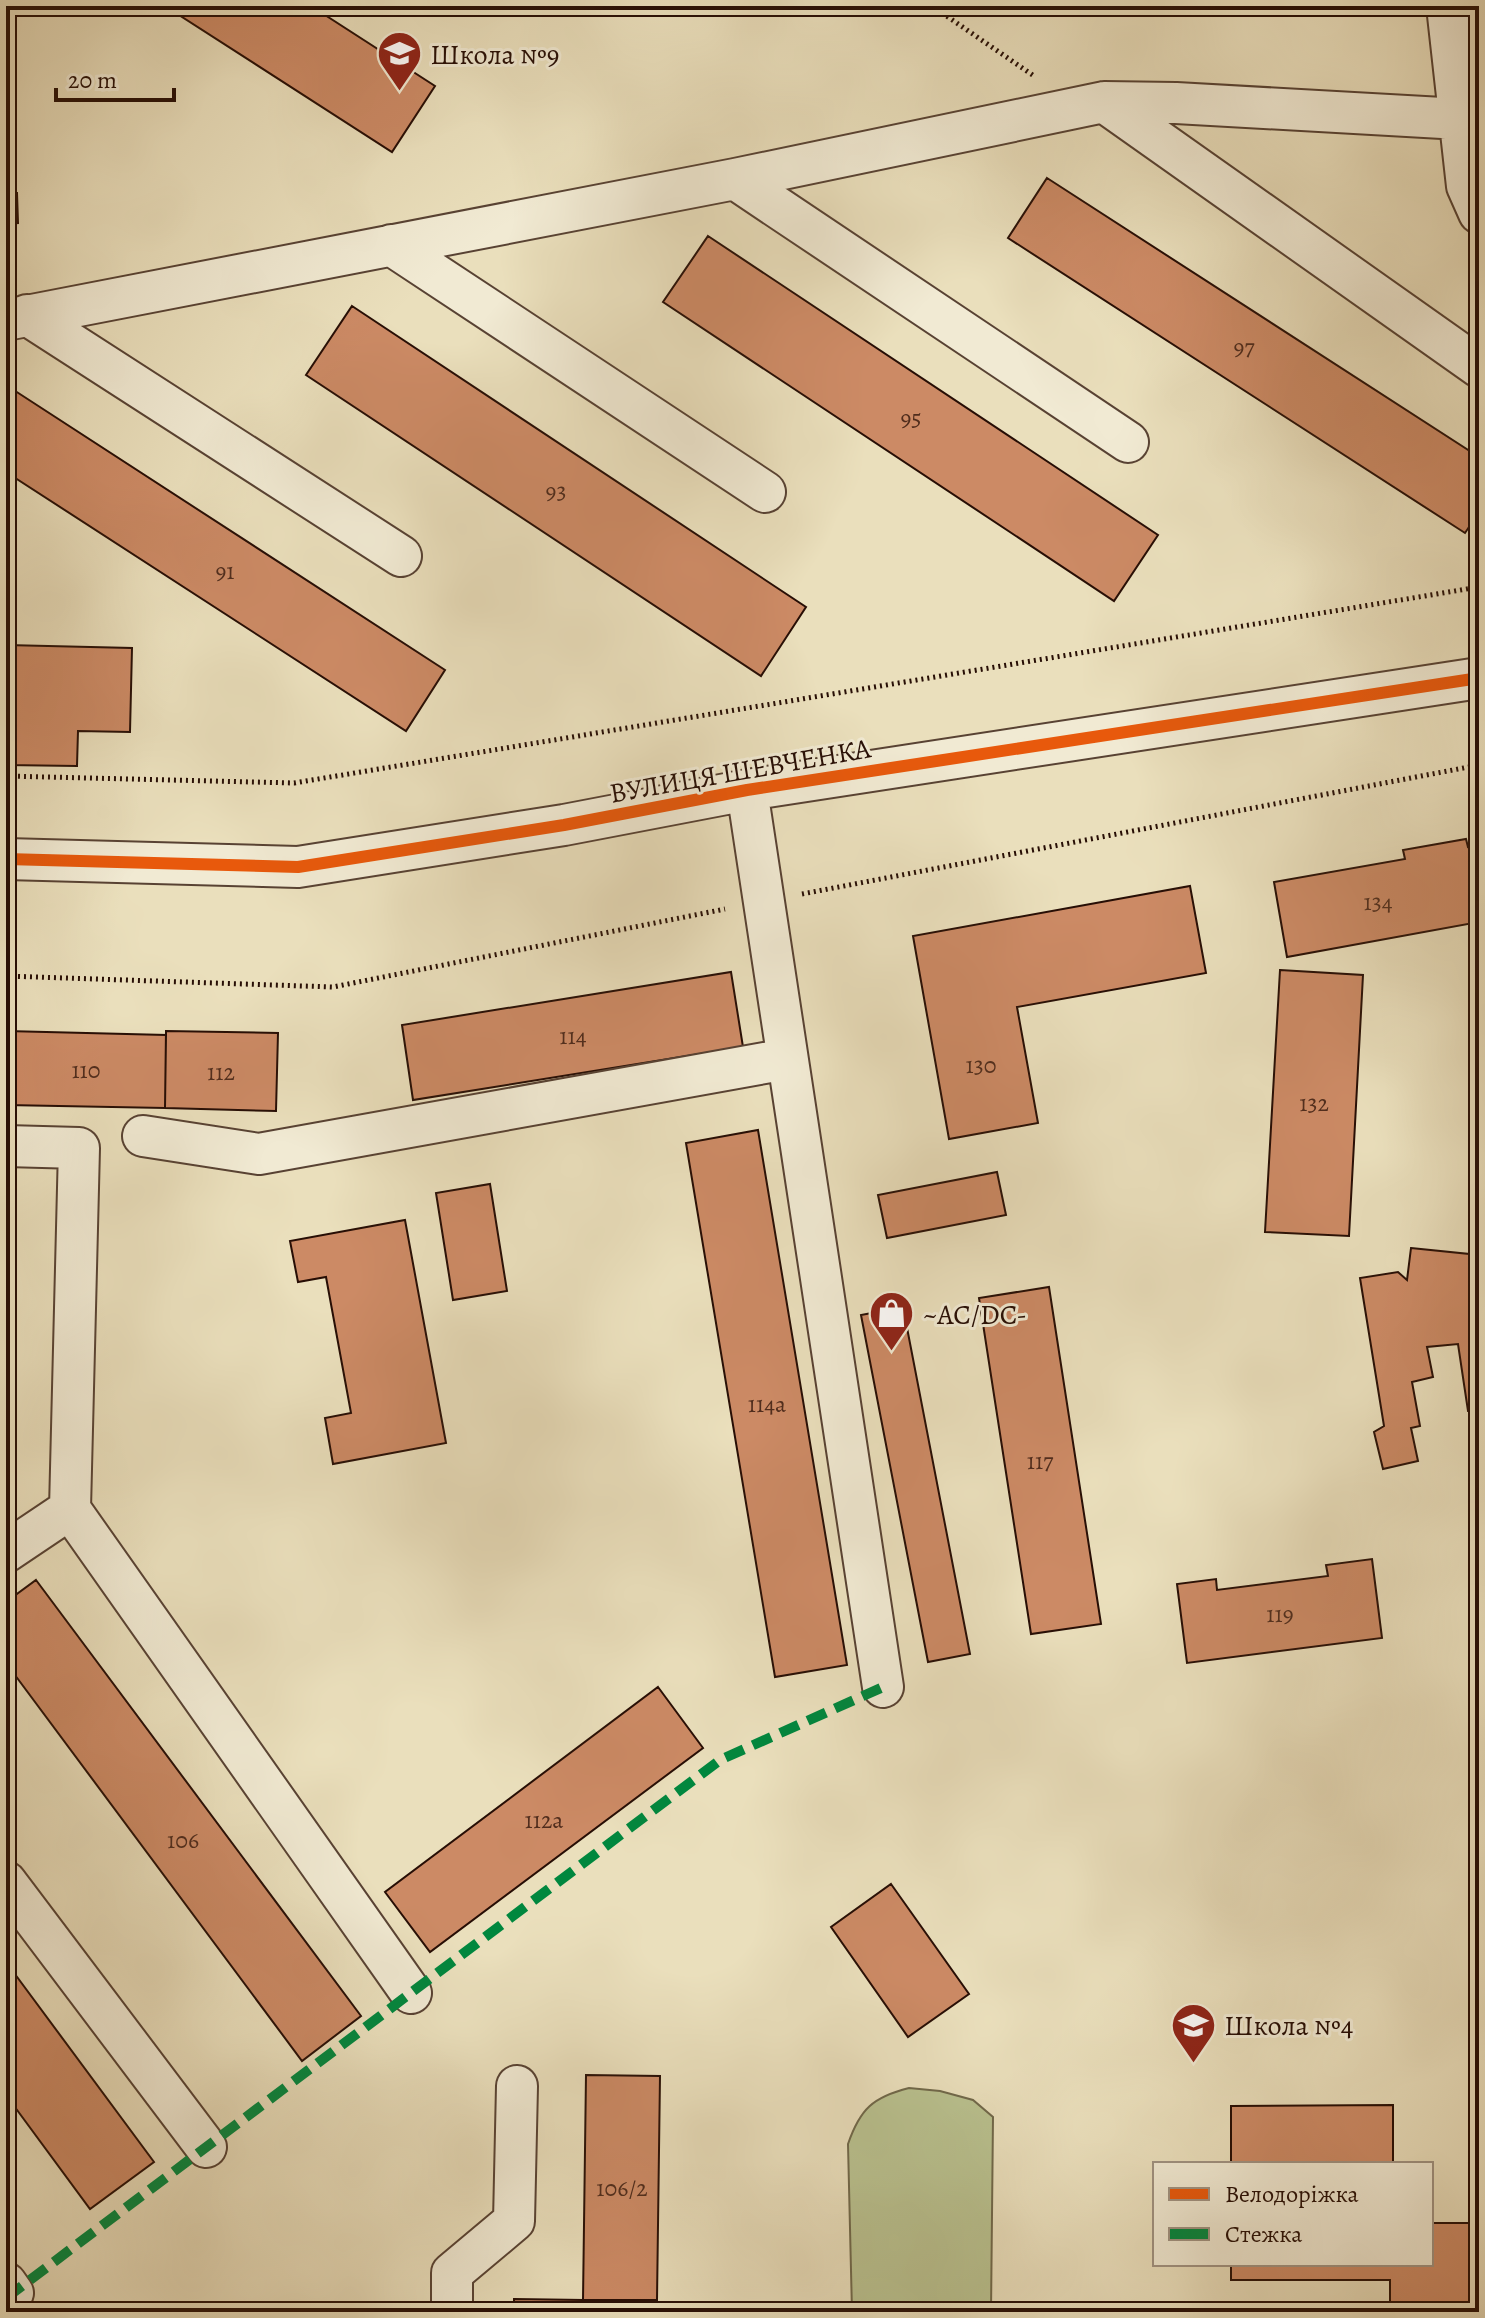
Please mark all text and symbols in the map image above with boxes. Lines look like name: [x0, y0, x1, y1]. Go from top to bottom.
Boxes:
school or university icon: Школа №9: [375, 30, 423, 93]
place label: Школа №9: [430, 36, 559, 74]
scale bar: [56, 52, 174, 102]
text: 20 m: [68, 64, 117, 96]
house number: 97: [1234, 331, 1255, 363]
house number: 95: [900, 402, 922, 434]
house number: 93: [546, 475, 566, 507]
house number: 91: [215, 555, 235, 587]
street label: ВУЛИЦЯ ШЕВЧЕНКА: [607, 729, 874, 813]
house number: 134: [1363, 886, 1393, 918]
house number: 114: [559, 1020, 587, 1052]
house number: 130: [966, 1049, 996, 1081]
house number: 110: [71, 1054, 101, 1086]
house number: 112: [207, 1056, 235, 1088]
house number: 132: [1299, 1087, 1329, 1119]
shop icon: ~AC/DC-: [868, 1290, 916, 1353]
place label: ~AC/DC-: [923, 1296, 1027, 1334]
house number: 114а: [748, 1388, 786, 1420]
house number: 117: [1027, 1445, 1054, 1477]
house number: 119: [1266, 1598, 1294, 1630]
house number: 112а: [525, 1804, 563, 1836]
house number: 106: [167, 1824, 199, 1856]
school or university icon: Школа №4: [1169, 2001, 1217, 2064]
place label: Школа №4: [1224, 2007, 1353, 2045]
legend: [1153, 2162, 1433, 2266]
house number: 106/2: [596, 2172, 648, 2204]
text: Велодоріжка: [1225, 2178, 1359, 2210]
text: Стежка: [1225, 2218, 1302, 2250]

